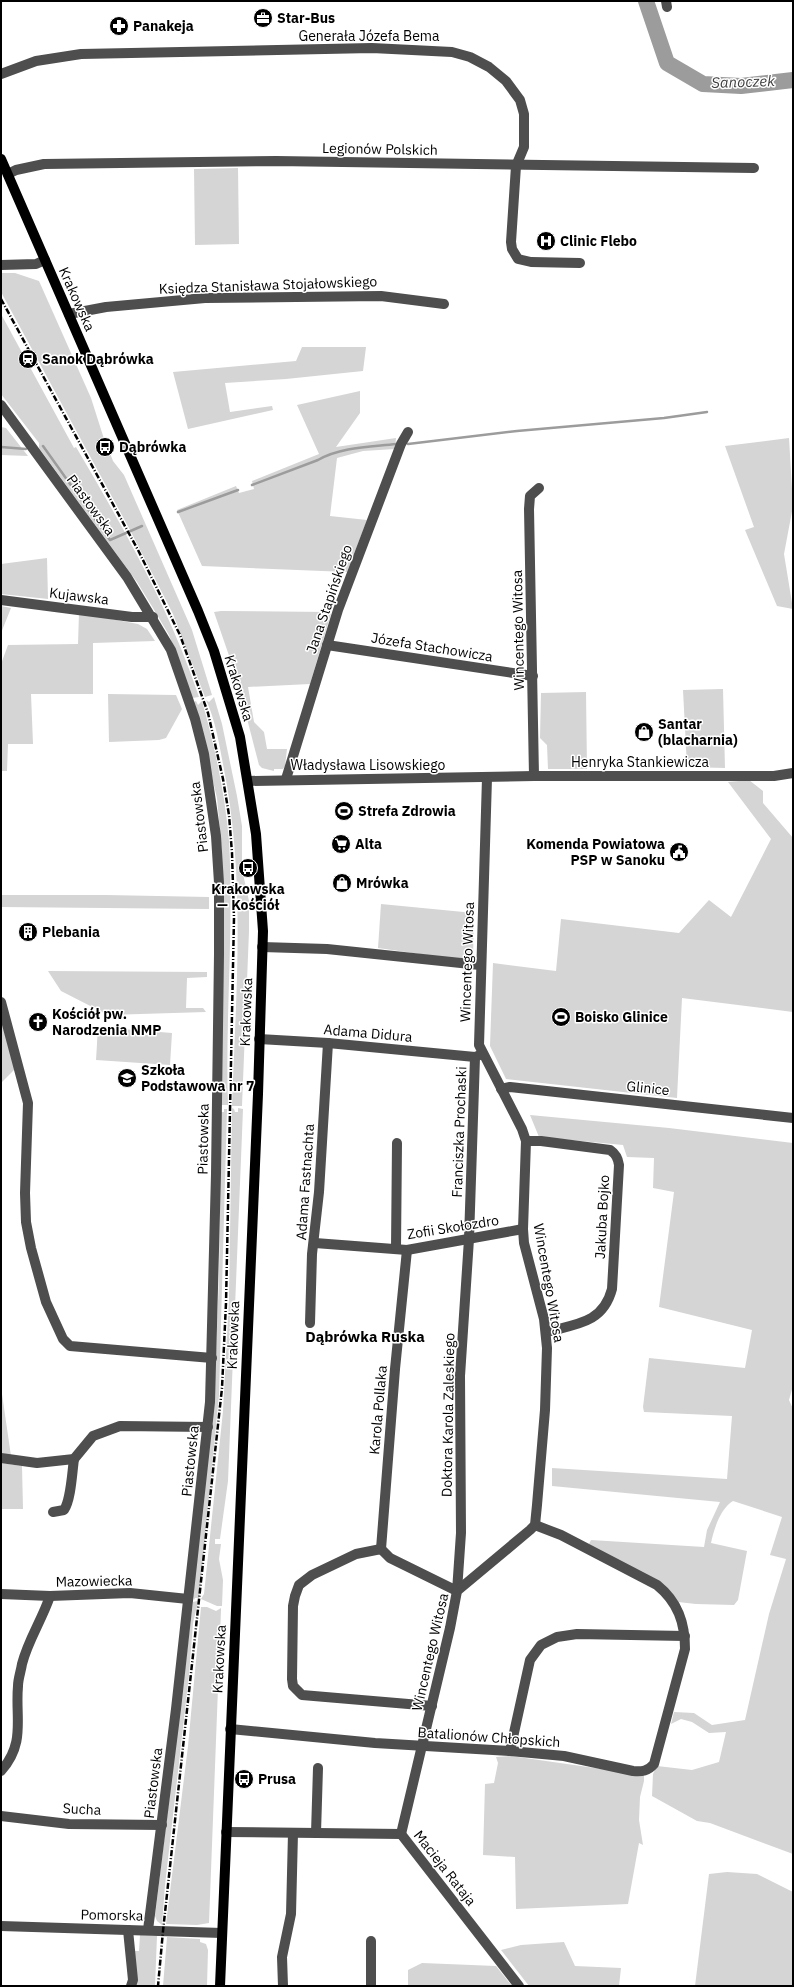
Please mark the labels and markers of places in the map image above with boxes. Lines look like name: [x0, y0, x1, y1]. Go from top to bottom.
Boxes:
office icon: Star-Bus: [252, 7, 274, 29]
place label: Star-Bus: [277, 9, 335, 27]
pharmacy icon: Panakeja: [108, 15, 130, 37]
place label: Panakeja: [133, 17, 194, 35]
hospital icon: Clinic Flebo: [535, 230, 557, 252]
place label: Clinic Flebo: [560, 232, 637, 250]
station icon: Sanok Dąbrówka: [17, 348, 39, 370]
place label: Sanok Dąbrówka: [42, 350, 154, 368]
bus stop icon: Dąbrówka: [94, 436, 116, 458]
place label: Dąbrówka: [119, 438, 186, 456]
place label: Santar (blacharnia): [658, 715, 738, 749]
shop icon: Santar (blacharnia): [633, 721, 655, 743]
sports icon: Strefa Zdrowia: [333, 800, 355, 822]
place label: Strefa Zdrowia: [358, 802, 456, 820]
supermarket icon: Alta: [330, 833, 352, 855]
place label: Alta: [355, 835, 382, 853]
place label: Komenda Powiatowa PSP w Sanoku: [526, 835, 665, 869]
public building icon: Komenda Powiatowa PSP w Sanoku: [668, 841, 690, 863]
bus stop icon: Krakowska — Kościół: [237, 857, 259, 879]
shop icon: Mrówka: [331, 872, 353, 894]
place label: Mrówka: [356, 874, 409, 892]
place label: Krakowska — Kościół: [211, 880, 285, 914]
building icon: Plebania: [17, 921, 39, 943]
place label: Plebania: [42, 923, 100, 941]
place label: Kościół pw. Narodzenia NMP: [52, 1005, 161, 1039]
sports icon: Boisko Glinice: [550, 1006, 572, 1028]
place label: Boisko Glinice: [575, 1008, 668, 1026]
church icon: Kościół pw. Narodzenia NMP: [27, 1011, 49, 1033]
place label: Szkoła Podstawowa nr 7: [141, 1061, 254, 1095]
school or university icon: Szkoła Podstawowa nr 7: [116, 1067, 138, 1089]
bus stop icon: Prusa: [233, 1768, 255, 1790]
place label: Prusa: [258, 1770, 296, 1788]

